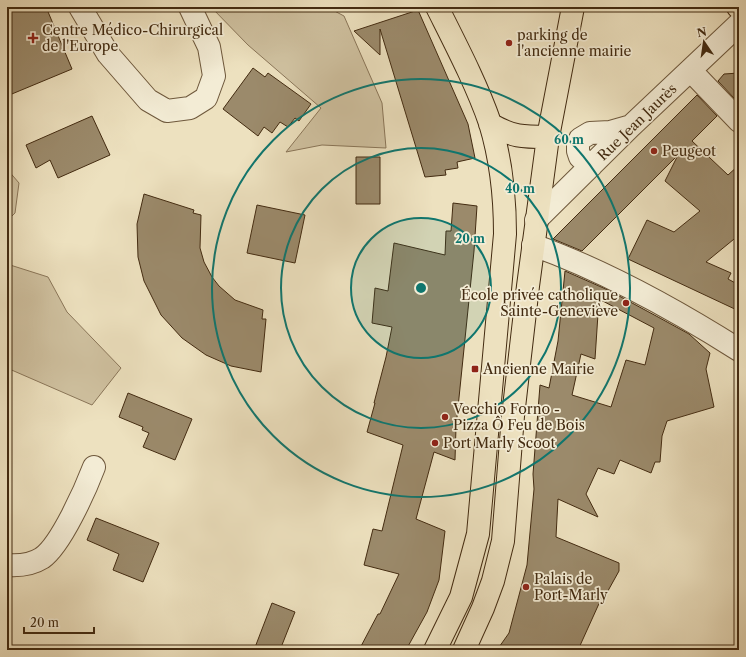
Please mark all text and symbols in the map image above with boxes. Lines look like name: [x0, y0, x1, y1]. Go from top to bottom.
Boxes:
place label: Centre Médico-Chirurgical de l'Europe: [42, 21, 223, 55]
north arrow: [684, 22, 724, 62]
text: N: [696, 24, 708, 40]
place label: parking de l'ancienne mairie: [517, 26, 632, 60]
marker: Centre Médico-Chirurgical de l'Europe: [27, 32, 39, 44]
marker: parking de l'ancienne mairie: [504, 38, 514, 48]
street label: Rue Jean Jaurès: [594, 80, 680, 164]
text: 60 m: [554, 132, 584, 147]
place label: Peugeot: [662, 142, 716, 160]
marker: Peugeot: [649, 146, 659, 156]
text: 40 m: [505, 181, 535, 196]
text: 20 m: [455, 231, 485, 246]
centre of rings: [414, 281, 428, 295]
place label: École privée catholique Sainte-Geneviève: [461, 286, 618, 320]
marker: École privée catholique Sainte-Geneviève: [621, 298, 631, 308]
place label: Ancienne Mairie: [482, 360, 595, 378]
marker: Ancienne Mairie: [470, 364, 480, 374]
place label: Vecchio Forno - Pizza Ô Feu de Bois: [452, 400, 585, 434]
marker: Vecchio Forno - Pizza Ô Feu de Bois: [440, 412, 450, 422]
place label: Port Marly Scoot: [443, 434, 555, 452]
marker: Port Marly Scoot: [430, 438, 440, 448]
place label: Palais de Port-Marly: [534, 570, 608, 604]
marker: Palais de Port-Marly: [521, 582, 531, 592]
scale bar: [24, 609, 94, 635]
text: 20 m: [30, 615, 59, 630]

